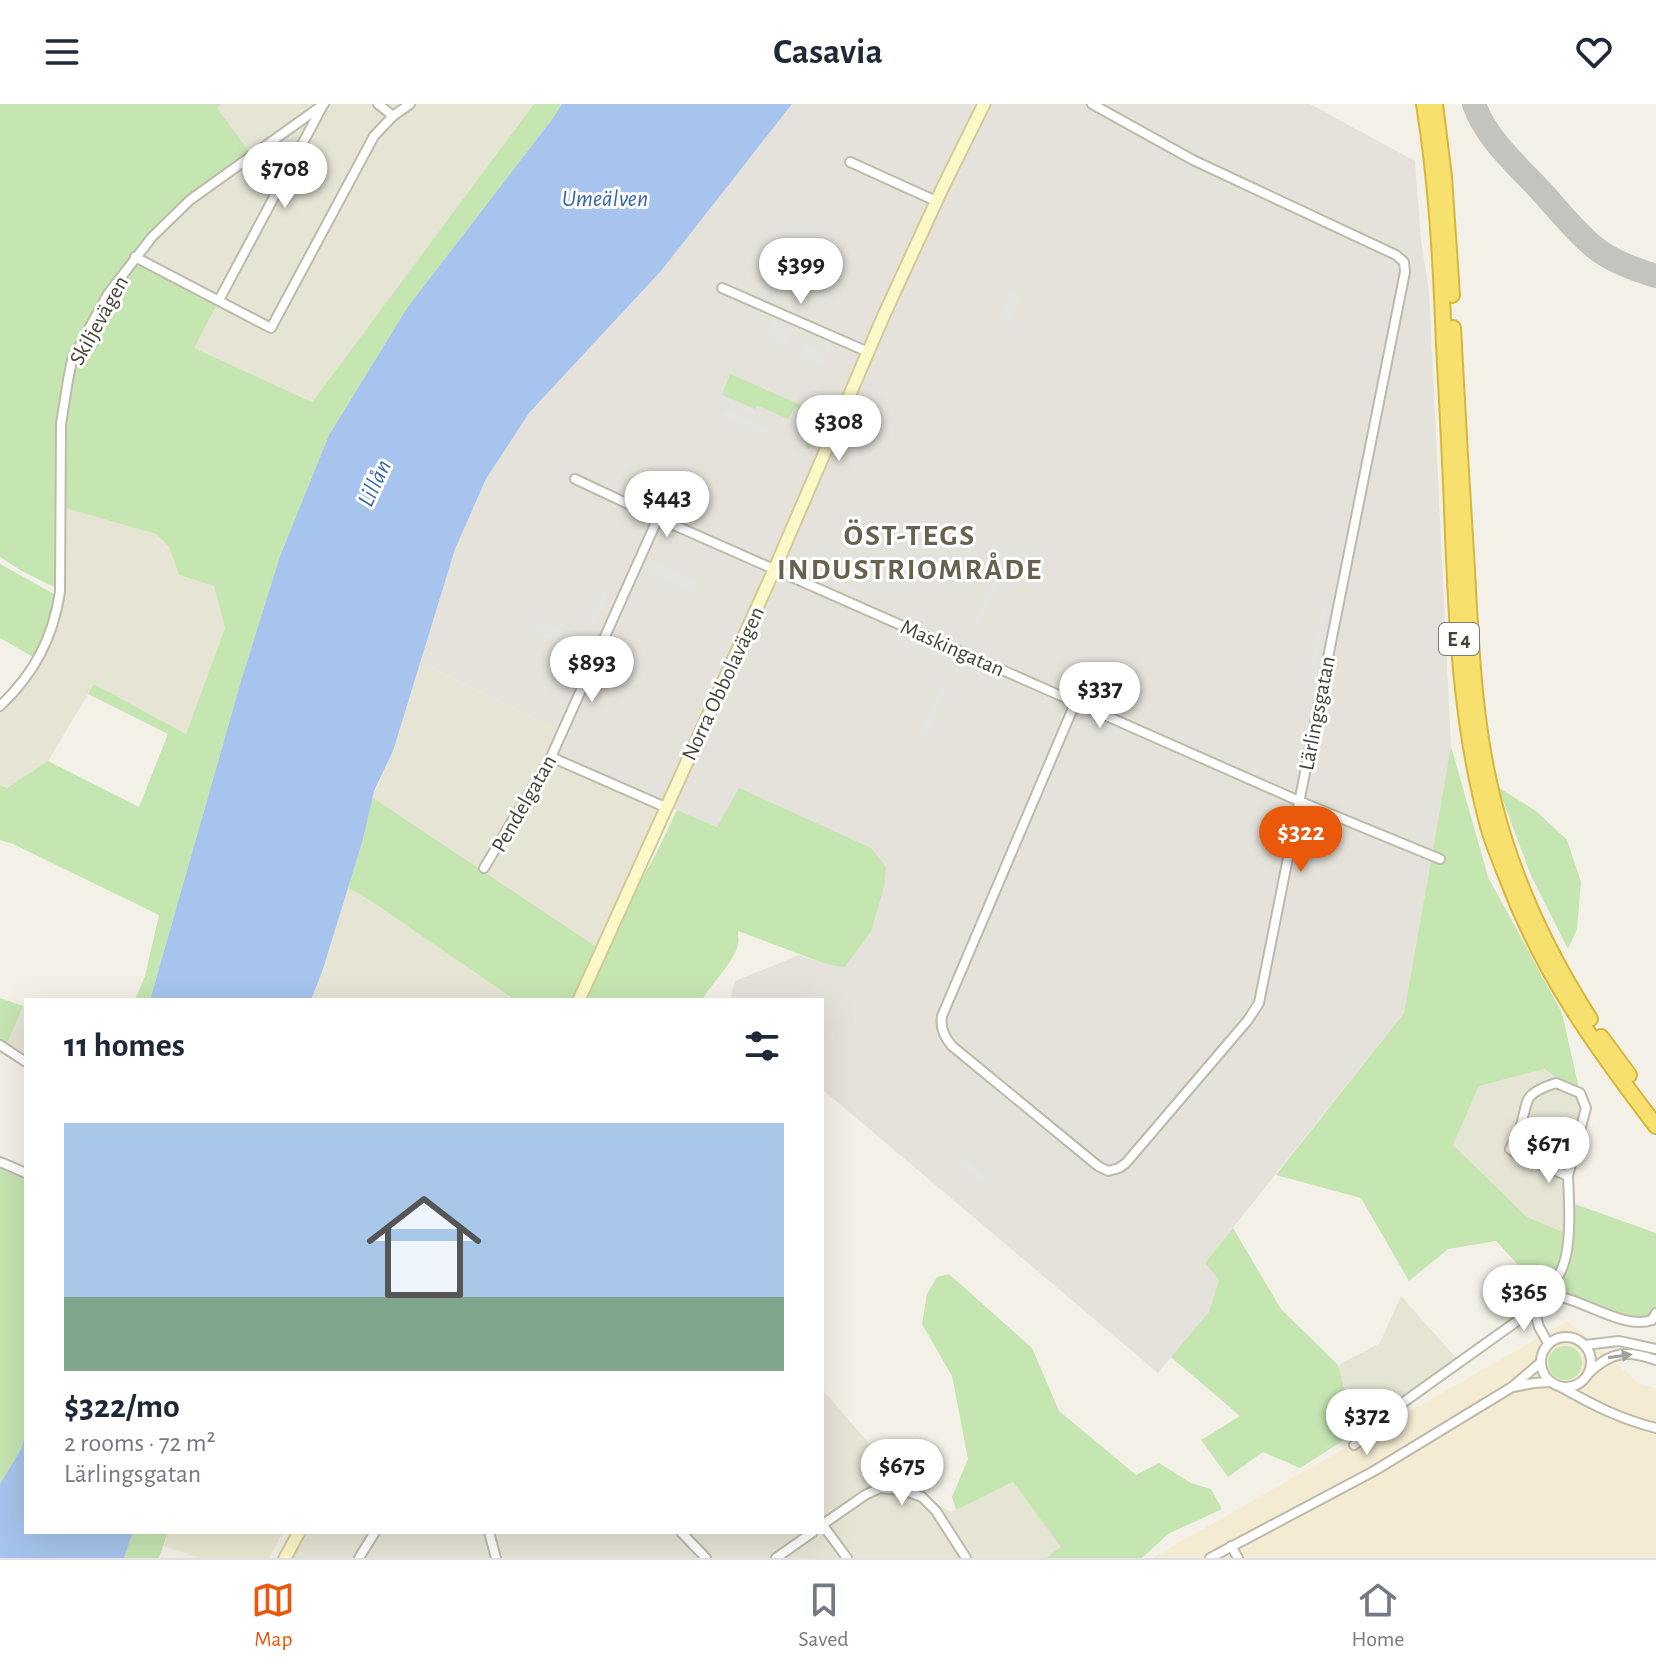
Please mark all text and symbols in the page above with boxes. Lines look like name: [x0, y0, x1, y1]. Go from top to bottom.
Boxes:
icon: menu: [40, 30, 84, 74]
icon: heart: [1572, 30, 1616, 74]
text: Casavia: [773, 34, 883, 70]
pin: $708: [238, 142, 332, 210]
text: $708: [260, 155, 310, 181]
water label: Umeälven: [562, 187, 648, 211]
pin: $399: [754, 238, 848, 306]
text: $399: [777, 251, 825, 277]
street label: Skiljevägen: [65, 272, 132, 369]
pin: $308: [792, 395, 886, 463]
text: $308: [814, 408, 864, 434]
water label: Lillån: [354, 456, 396, 510]
pin: $443: [620, 471, 714, 539]
text: $443: [642, 484, 692, 510]
district label: ÖST-TEGS INDUSTRIOMRÅDE: [777, 519, 1043, 585]
street label: Norra Obbolavägen: [678, 603, 768, 764]
street label: Maskingatan: [897, 615, 1008, 681]
road number: E 4: [1439, 623, 1479, 655]
pin: $893: [545, 636, 639, 704]
text: $893: [568, 649, 616, 675]
street label: Lärlingsgatan: [1295, 654, 1339, 772]
pin: $337: [1053, 662, 1147, 730]
text: $337: [1077, 675, 1123, 701]
street label: Pendelgatan: [487, 751, 560, 856]
pin: $322: [1254, 806, 1348, 874]
text: $322: [1277, 819, 1325, 845]
icon: filters: [740, 1024, 784, 1068]
text: 11 homes: [64, 1029, 185, 1063]
pin: $671: [1502, 1117, 1596, 1185]
text: $671: [1527, 1130, 1571, 1156]
icon: home: [352, 1175, 496, 1319]
pin: $365: [1477, 1265, 1571, 1333]
text: $365: [1501, 1278, 1547, 1304]
one-way arrow: [1607, 1349, 1632, 1362]
pin: $372: [1320, 1389, 1414, 1457]
text: $322/mo: [64, 1390, 180, 1424]
text: $372: [1344, 1402, 1390, 1428]
text: 2 rooms · 72 m²: [64, 1430, 216, 1456]
pin: $675: [855, 1439, 949, 1507]
text: $675: [879, 1452, 925, 1478]
text: Lärlingsgatan: [64, 1461, 201, 1487]
tab: Map: [251, 1578, 295, 1652]
tab: Saved: [798, 1578, 849, 1652]
tab: Home: [1352, 1578, 1405, 1652]

